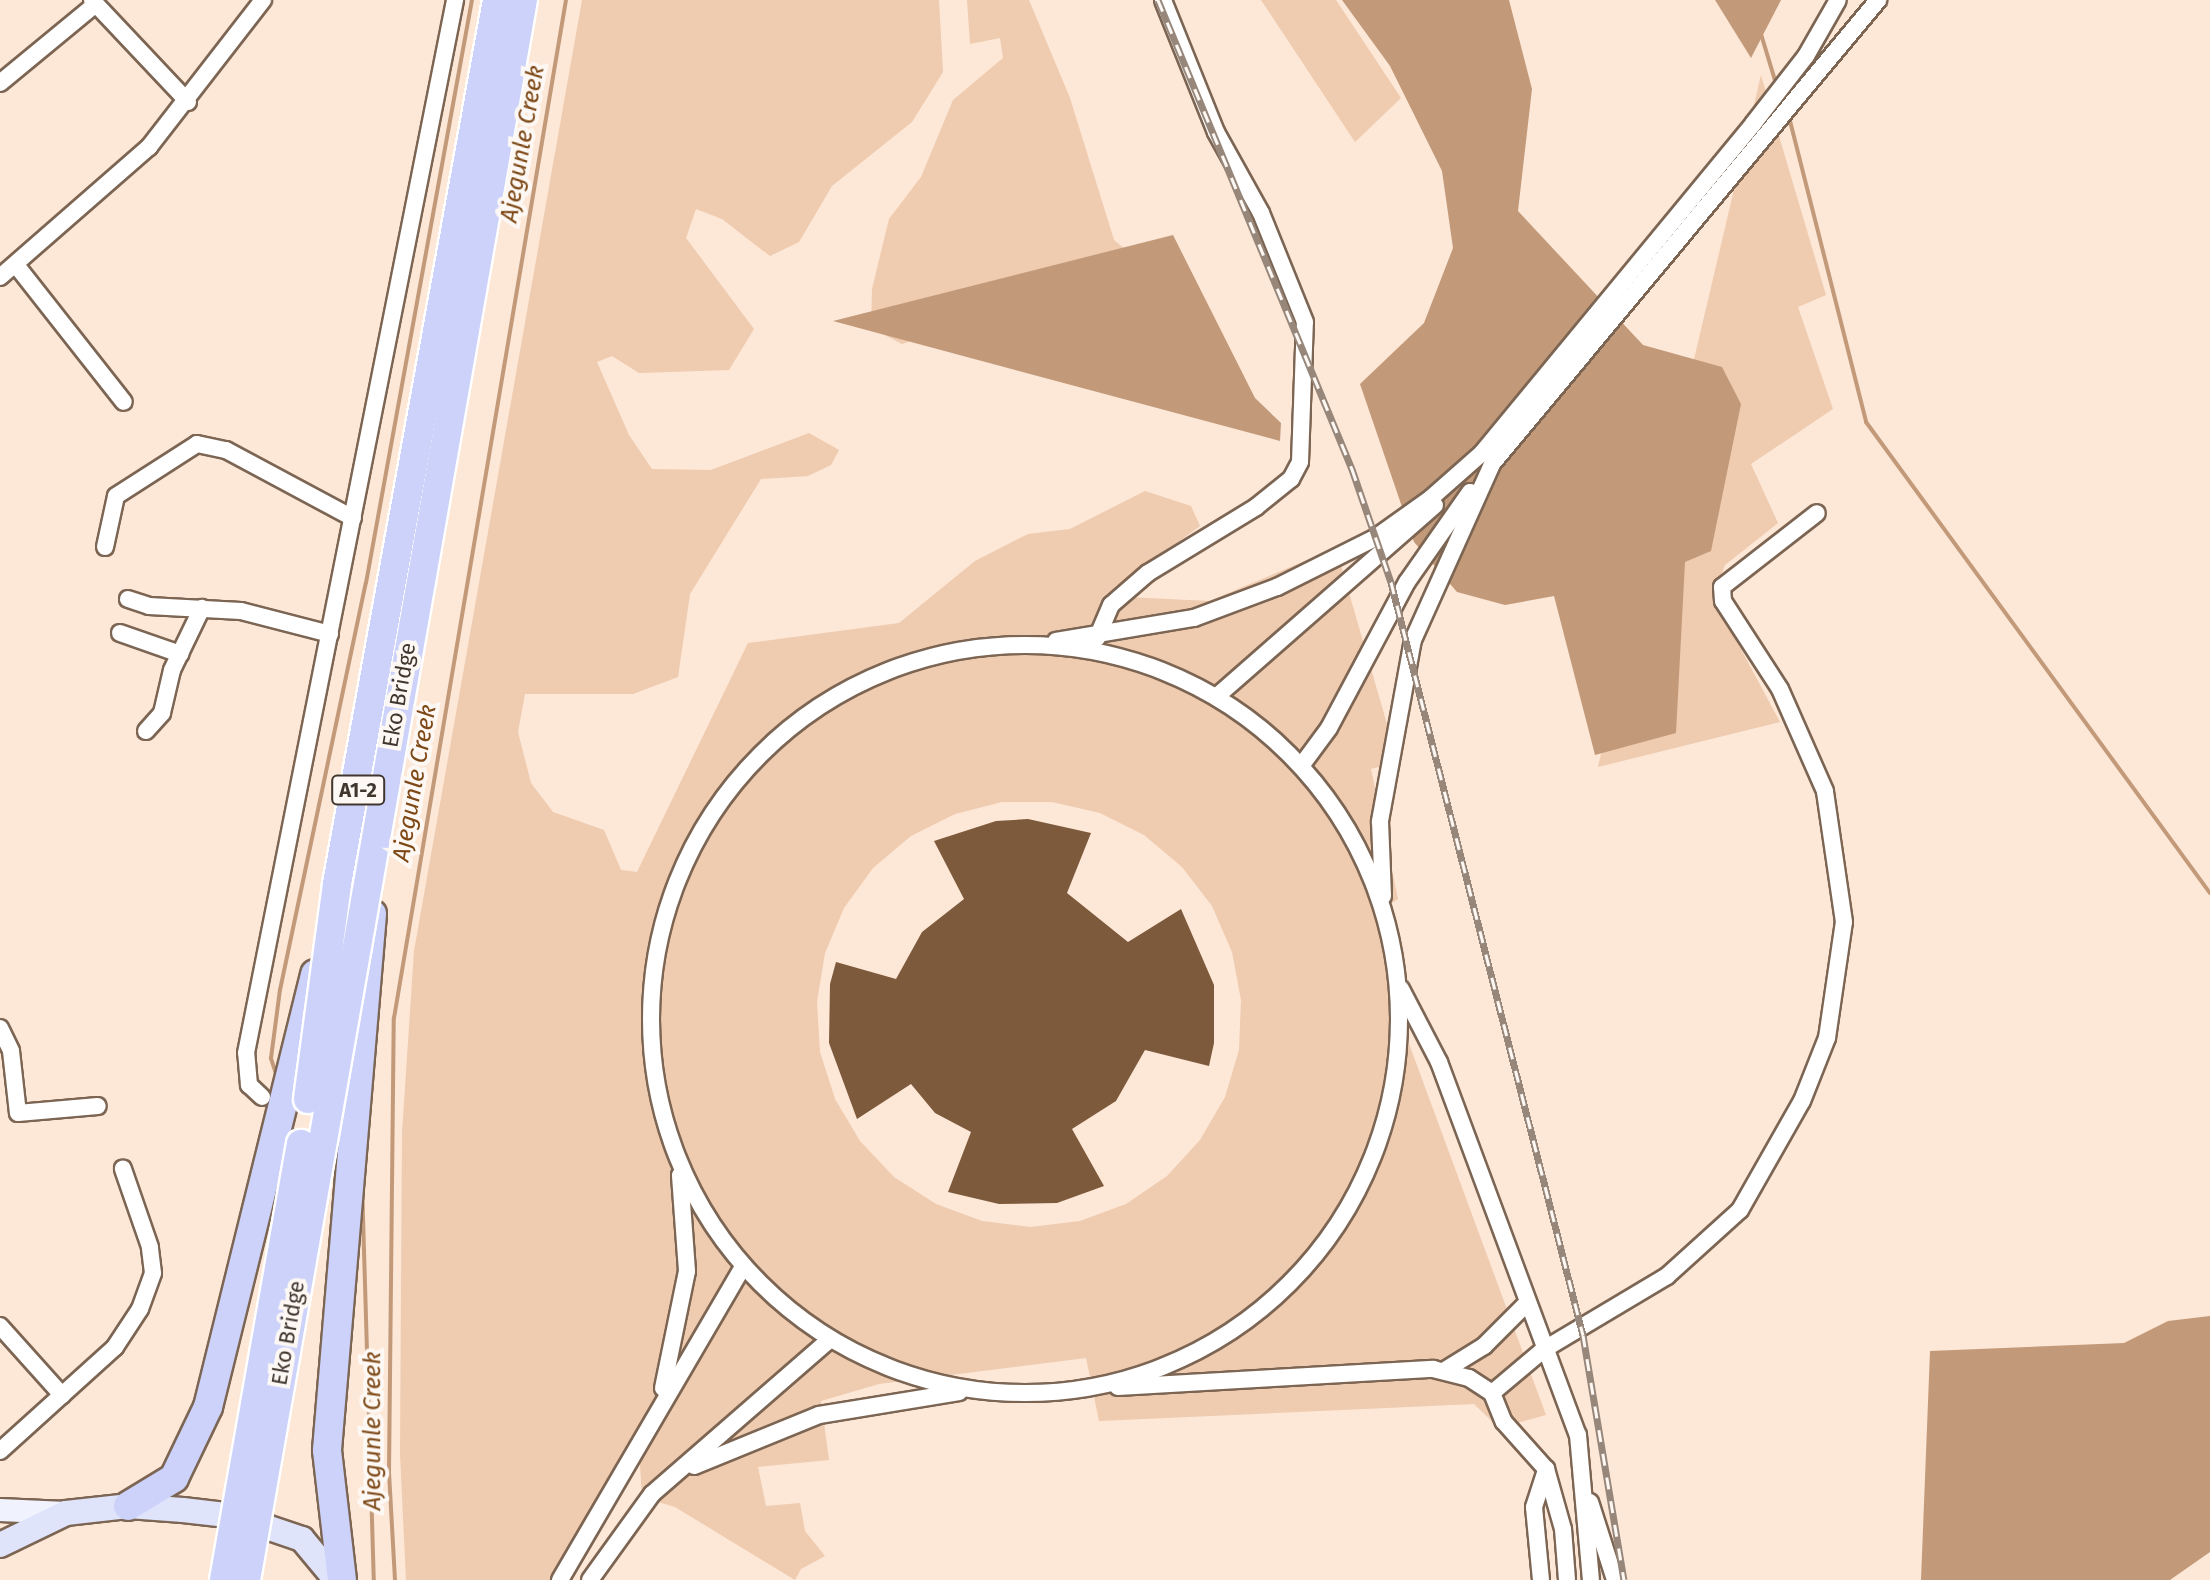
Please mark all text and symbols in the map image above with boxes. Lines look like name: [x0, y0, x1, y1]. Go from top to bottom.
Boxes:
water label: Ajegunle Creek: [495, 63, 551, 225]
street label: Eko Bridge: [377, 641, 421, 749]
water label: Ajegunle Creek: [387, 702, 443, 864]
road number: A1-2: [330, 774, 386, 806]
street label: Eko Bridge: [266, 1279, 310, 1387]
water label: Ajegunle Creek: [359, 1352, 387, 1510]

